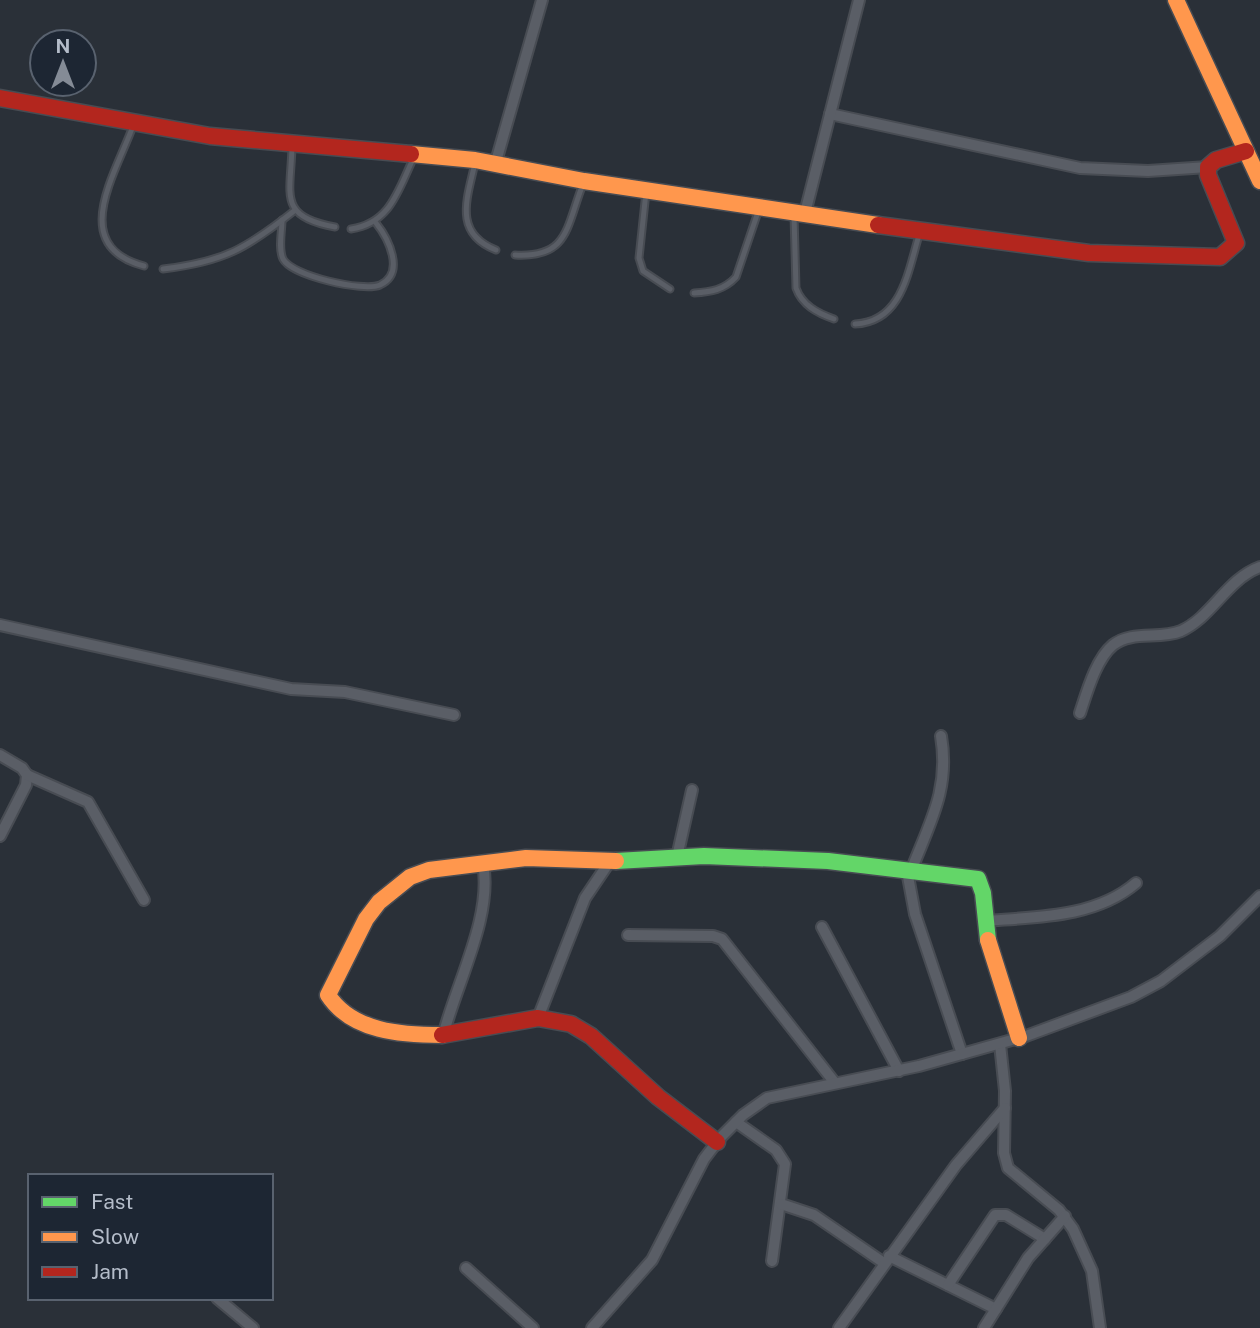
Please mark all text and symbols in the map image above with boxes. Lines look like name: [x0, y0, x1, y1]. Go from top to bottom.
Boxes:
north arrow: [28, 28, 98, 98]
text: N: [56, 35, 70, 57]
legend: [28, 1174, 273, 1300]
text: Fast: [91, 1189, 133, 1214]
text: Slow: [91, 1224, 139, 1249]
text: Jam: [91, 1259, 129, 1284]

